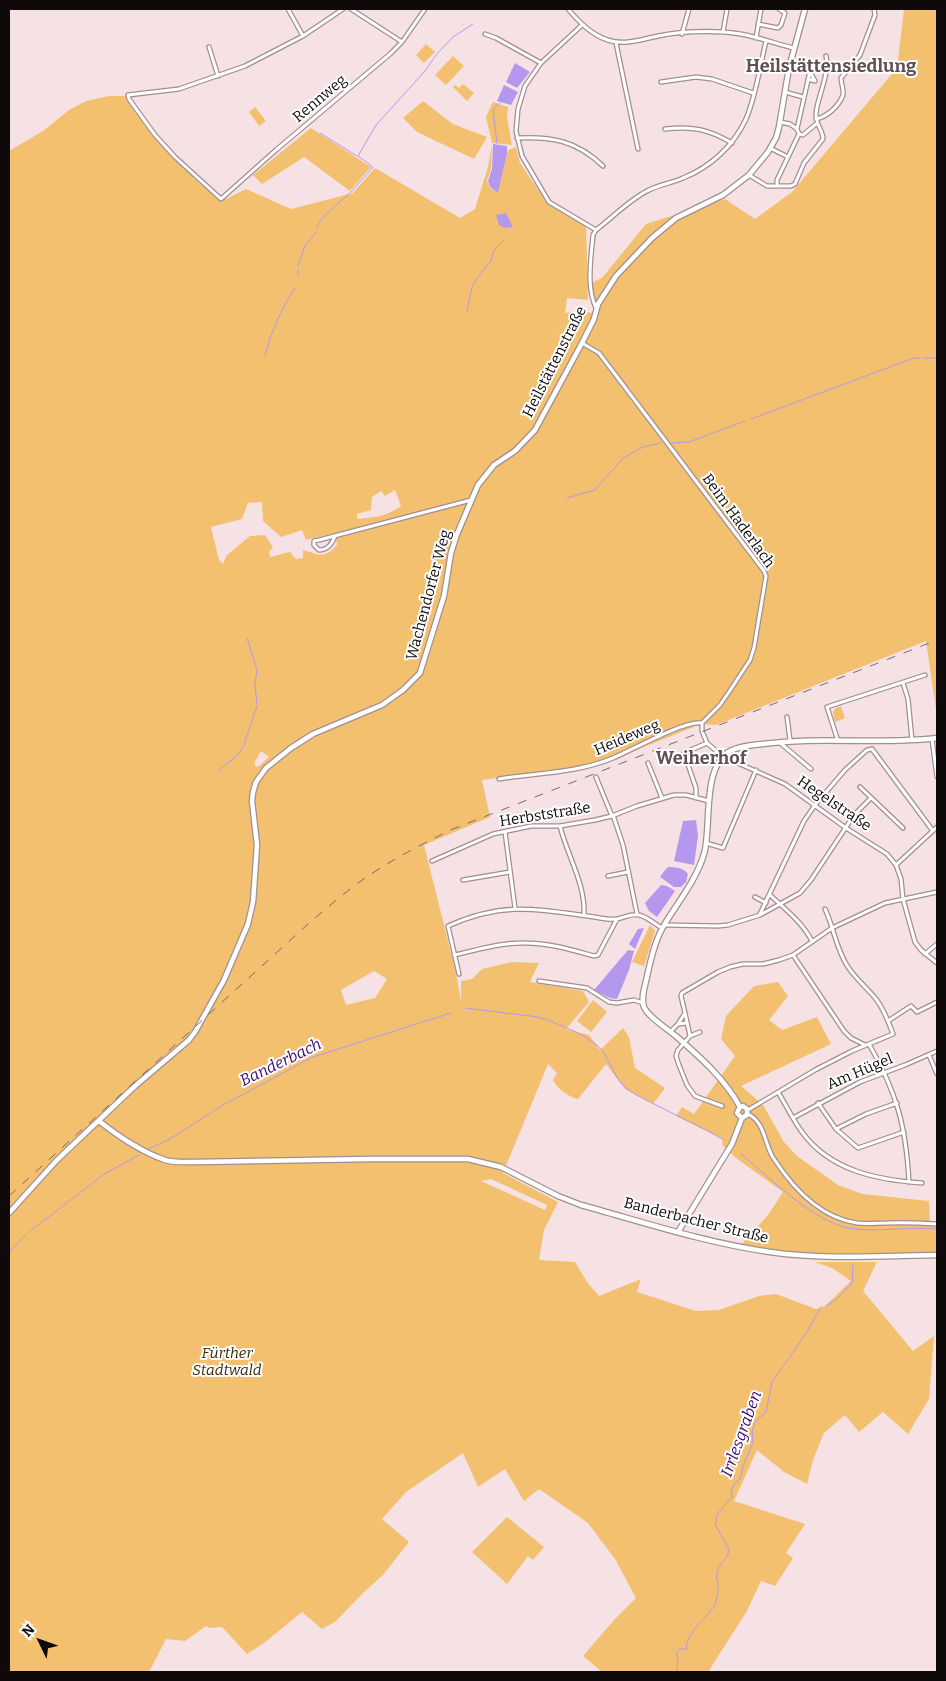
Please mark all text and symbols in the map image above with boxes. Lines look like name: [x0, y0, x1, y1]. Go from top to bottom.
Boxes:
district label: Heilstättensiedlung: [746, 56, 916, 78]
street label: Rennweg: [289, 71, 351, 127]
street label: Heilstättenstraße: [519, 303, 591, 421]
street label: Beim Haderlach: [698, 470, 778, 572]
street label: Wachendorfer Weg: [403, 528, 455, 662]
street label: Heideweg: [592, 716, 662, 760]
district label: Weiherhof: [656, 748, 746, 770]
street label: Hegelstraße: [794, 773, 874, 835]
street label: Herbststraße: [498, 799, 592, 831]
water label: Banderbach: [237, 1035, 325, 1091]
street label: Am Hügel: [824, 1050, 896, 1094]
street label: Banderbacher Straße: [622, 1194, 770, 1248]
park label: Fürther Stadtwald: [192, 1345, 262, 1380]
water label: Irrlesgraben: [718, 1388, 766, 1480]
north arrow: [15, 1616, 65, 1666]
text: N: [19, 1621, 38, 1640]

